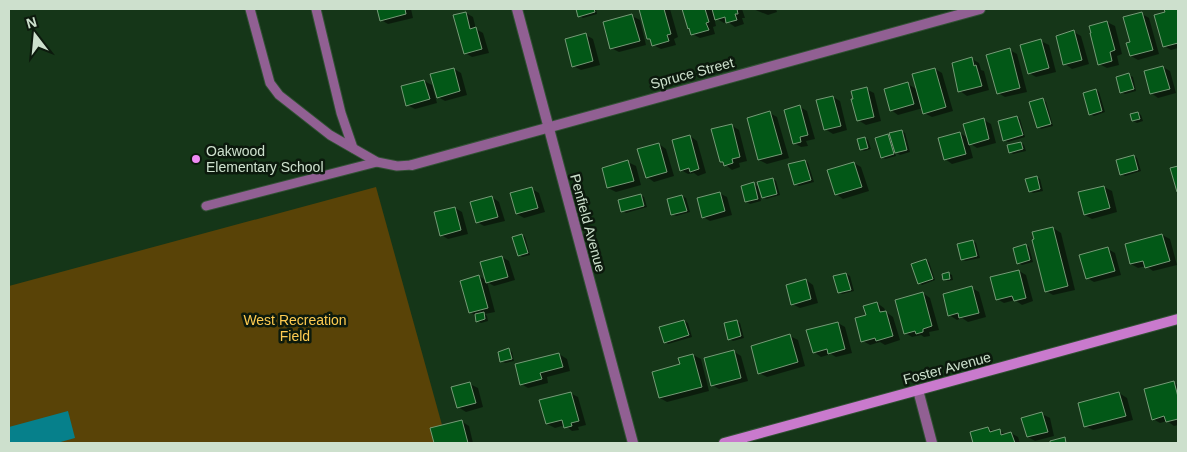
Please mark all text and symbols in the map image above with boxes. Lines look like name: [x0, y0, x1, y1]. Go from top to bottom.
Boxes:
north arrow: [10, 10, 60, 60]
text: N: [24, 13, 38, 32]
street label: Spruce Street: [649, 54, 736, 92]
place label: Oakwood Elementary School: [206, 143, 324, 175]
marker: Oakwood Elementary School: [190, 153, 202, 165]
street label: Penfield Avenue: [567, 172, 609, 274]
park label: West Recreation Field: [243, 312, 347, 344]
street label: Foster Avenue: [901, 349, 993, 387]

